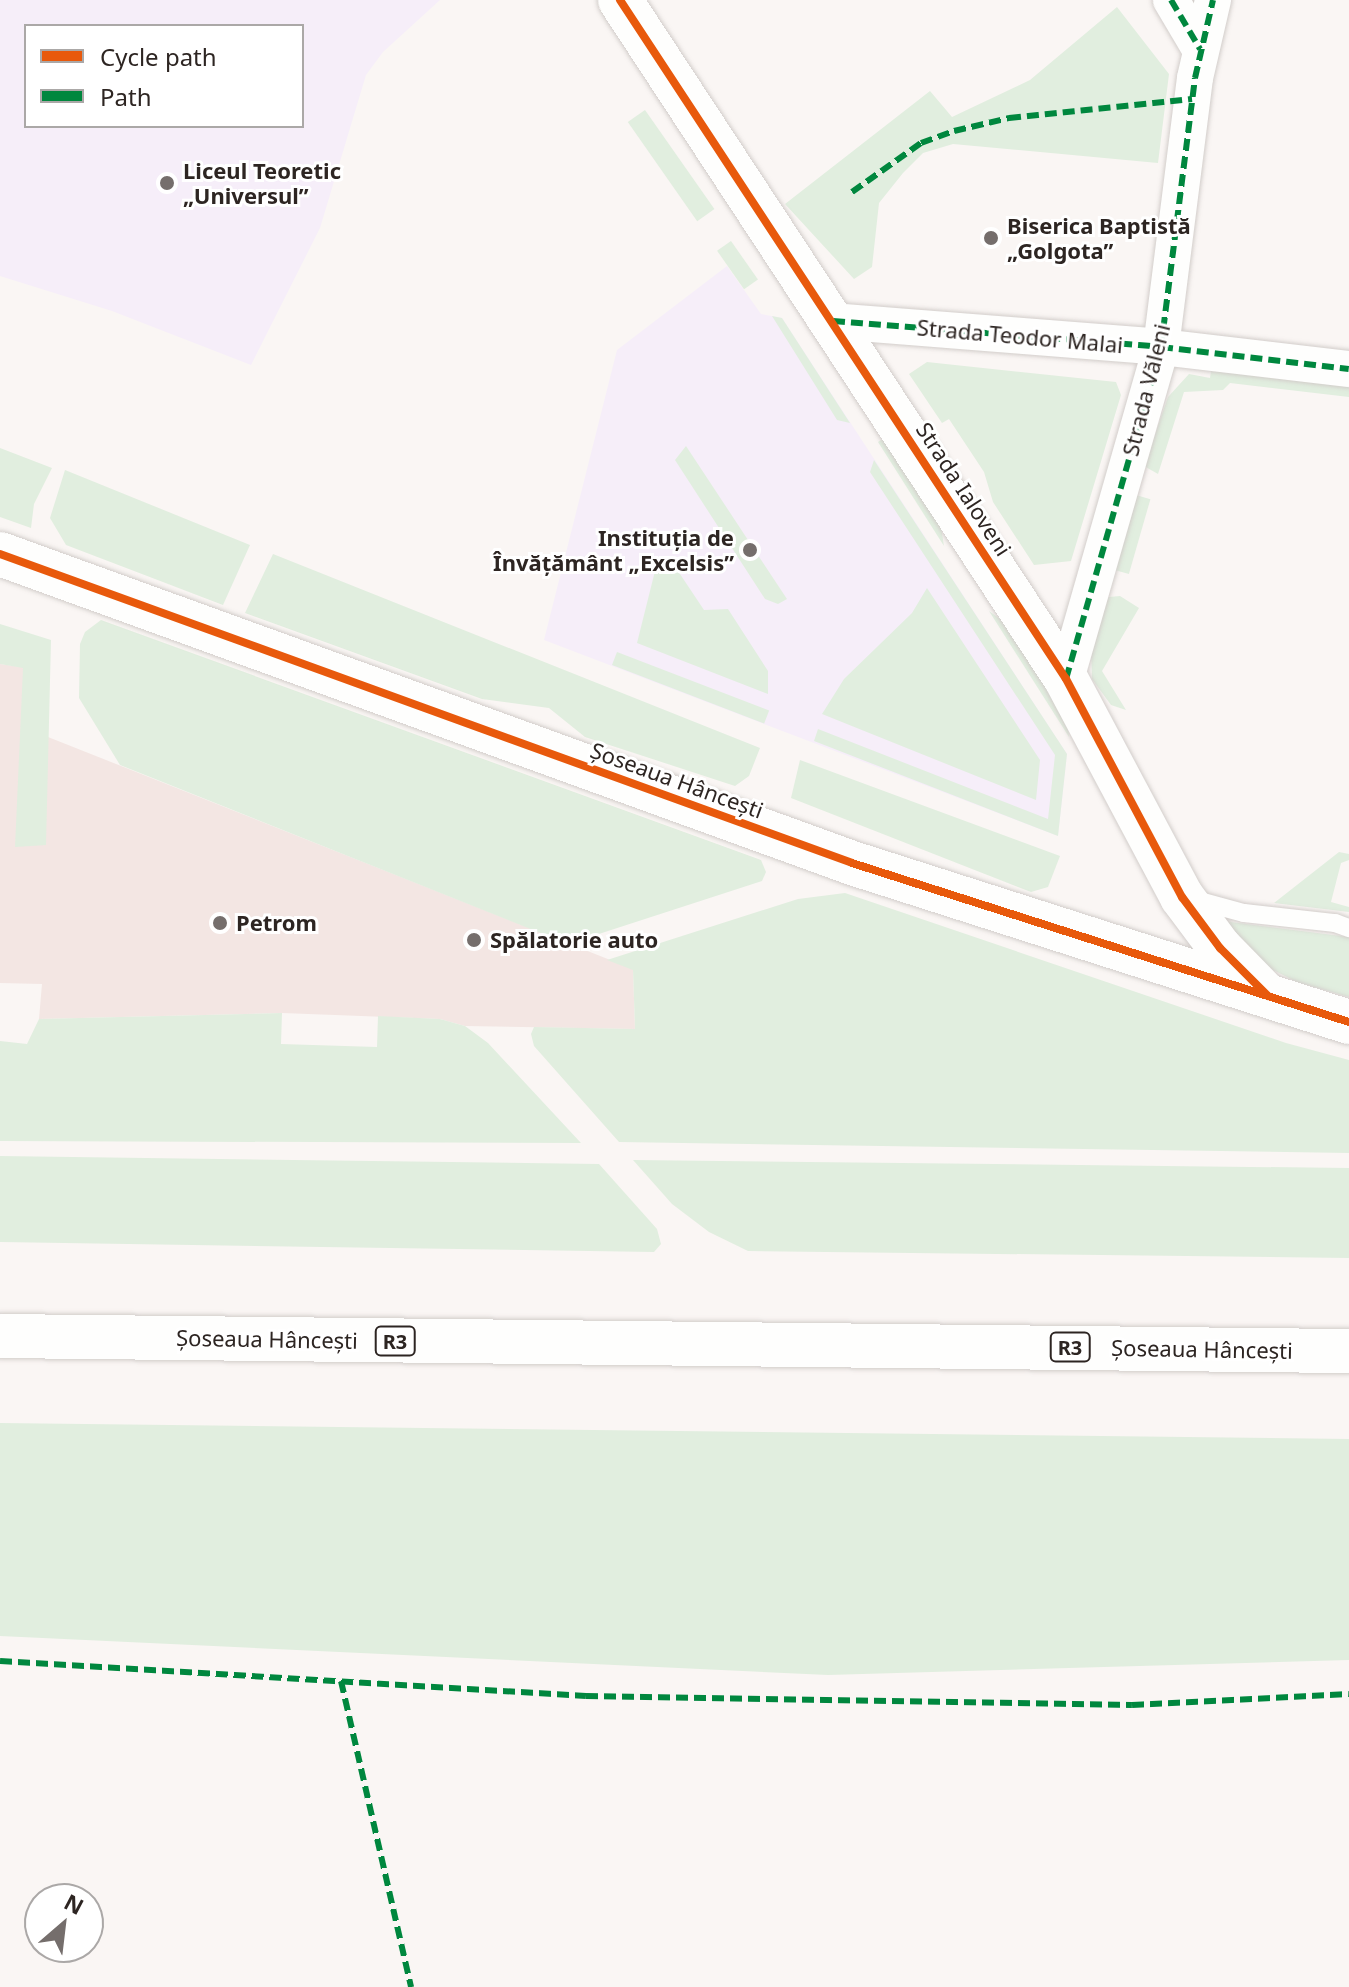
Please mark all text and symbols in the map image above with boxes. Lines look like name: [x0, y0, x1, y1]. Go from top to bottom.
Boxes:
legend: [24, 24, 304, 128]
text: Cycle path: [100, 40, 217, 73]
text: Path: [100, 80, 151, 113]
place label: Liceul Teoretic „Universul”: [183, 157, 341, 208]
marker: Liceul Teoretic „Universul”: [158, 174, 176, 192]
place label: Biserica Baptistă „Golgota”: [1007, 212, 1191, 264]
marker: Biserica Baptistă „Golgota”: [982, 229, 1000, 247]
street label: Strada Teodor Malai: [916, 314, 1124, 358]
street label: Strada Văleni: [1117, 321, 1175, 459]
street label: Strada Ialoveni: [911, 417, 1017, 561]
place label: Instituția de Învățământ „Excelsis”: [493, 524, 734, 576]
marker: Instituția de Învățământ „Excelsis”: [741, 541, 759, 559]
street label: Șoseaua Hâncești: [587, 737, 767, 823]
place label: Petrom: [236, 910, 317, 936]
marker: Petrom: [211, 914, 229, 932]
place label: Spălatorie auto: [490, 927, 658, 953]
marker: Spălatorie auto: [465, 931, 483, 949]
street label: Șoseaua Hâncești: [176, 1324, 358, 1354]
road number: R3: [373, 1325, 417, 1357]
road number: R3: [1048, 1331, 1092, 1363]
street label: Șoseaua Hâncești: [1111, 1334, 1293, 1364]
north arrow: [24, 1883, 104, 1963]
text: N: [59, 1886, 89, 1921]

